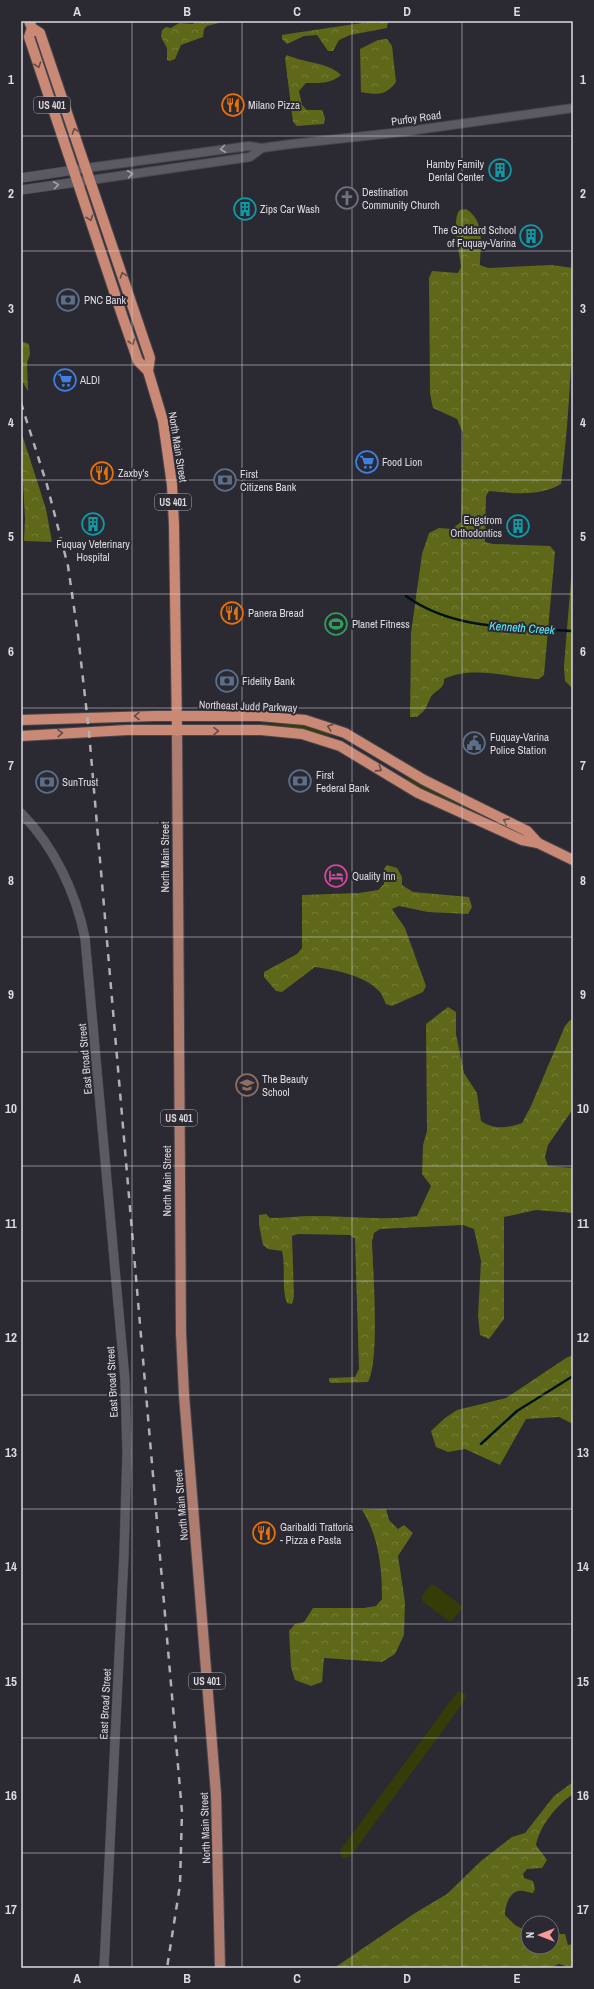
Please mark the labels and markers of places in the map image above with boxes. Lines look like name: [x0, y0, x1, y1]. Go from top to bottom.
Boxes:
restaurant icon: Milano Pizza: [220, 92, 246, 118]
place label: Milano Pizza: [248, 98, 300, 112]
place label: Hamby Family Dental Center: [426, 157, 484, 184]
building icon: Hamby Family Dental Center: [487, 157, 513, 183]
church icon: Destination Community Church: [334, 185, 360, 211]
place label: Destination Community Church: [362, 185, 440, 212]
building icon: Zips Car Wash: [232, 196, 258, 222]
place label: Zips Car Wash: [260, 202, 320, 216]
place label: The Goddard School of Fuquay-Varina: [433, 223, 516, 250]
building icon: The Goddard School of Fuquay-Varina: [518, 223, 544, 249]
bank icon: PNC Bank: [55, 287, 81, 313]
place label: PNC Bank: [84, 293, 127, 307]
supermarket icon: ALDI: [52, 367, 78, 393]
place label: ALDI: [79, 373, 100, 387]
supermarket icon: Food Lion: [354, 449, 380, 475]
place label: Food Lion: [382, 455, 422, 469]
restaurant icon: Zaxby's: [89, 460, 115, 486]
place label: Zaxby's: [118, 466, 149, 480]
bank icon: First Citizens Bank: [212, 467, 238, 493]
place label: First Citizens Bank: [240, 467, 297, 494]
building icon: Fuquay Veterinary Hospital: [80, 511, 106, 537]
place label: Engstrom Orthodontics: [450, 513, 502, 540]
building icon: Engstrom Orthodontics: [505, 513, 531, 539]
place label: Fuquay Veterinary Hospital: [56, 537, 130, 564]
restaurant icon: Panera Bread: [219, 600, 245, 626]
place label: Panera Bread: [248, 606, 304, 620]
sports icon: Planet Fitness: [323, 611, 349, 637]
place label: Planet Fitness: [352, 617, 410, 631]
bank icon: Fidelity Bank: [214, 668, 240, 694]
place label: Fidelity Bank: [242, 674, 295, 688]
public building icon: Fuquay-Varina Police Station: [461, 730, 487, 756]
place label: Fuquay-Varina Police Station: [490, 730, 549, 757]
bank icon: First Federal Bank: [287, 768, 313, 794]
place label: First Federal Bank: [316, 768, 370, 795]
bank icon: SunTrust: [34, 769, 60, 795]
place label: SunTrust: [62, 775, 99, 789]
hotel icon: Quality Inn: [323, 863, 349, 889]
place label: Quality Inn: [352, 869, 396, 883]
school or university icon: The Beauty School: [234, 1072, 260, 1098]
place label: The Beauty School: [262, 1072, 309, 1099]
restaurant icon: Garibaldi Trattoria - Pizza e Pasta: [251, 1520, 277, 1546]
place label: Garibaldi Trattoria - Pizza e Pasta: [280, 1520, 353, 1547]

